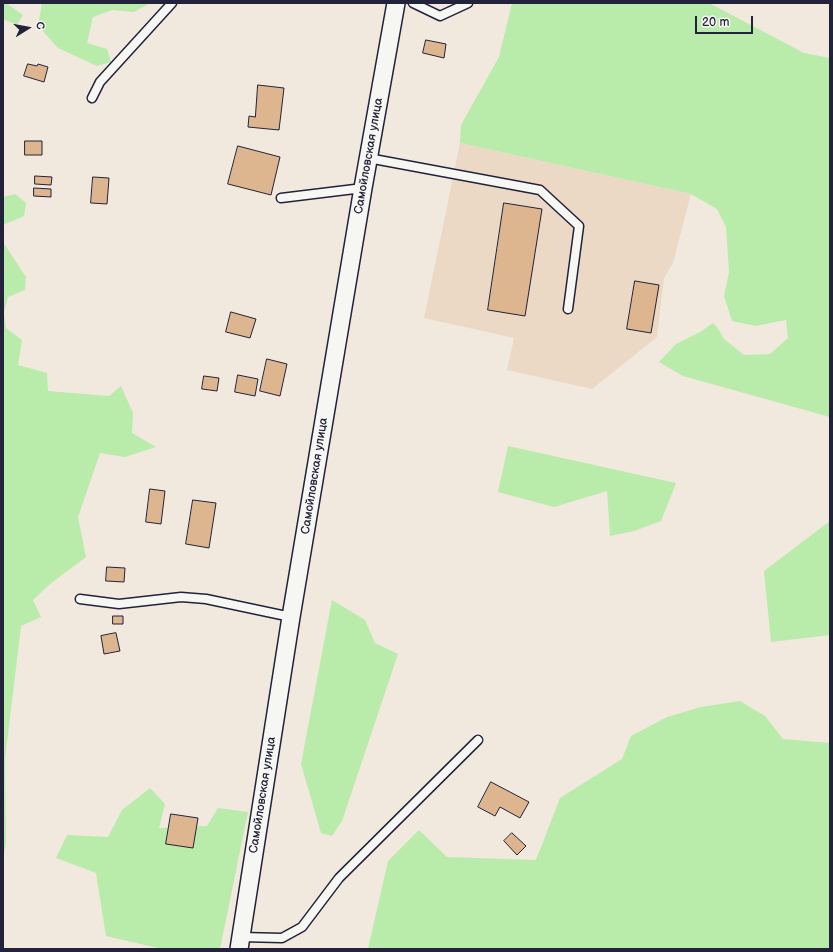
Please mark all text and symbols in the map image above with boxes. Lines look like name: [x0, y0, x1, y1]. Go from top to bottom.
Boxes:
north arrow: [8, 8, 48, 48]
scale bar: [697, 8, 755, 34]
text: 20 m: [702, 15, 729, 30]
text: С: [33, 21, 47, 31]
street label: Самойловская улица: [352, 97, 386, 215]
street label: Самойловская улица: [299, 417, 331, 535]
street label: Самойловская улица: [247, 736, 279, 854]

